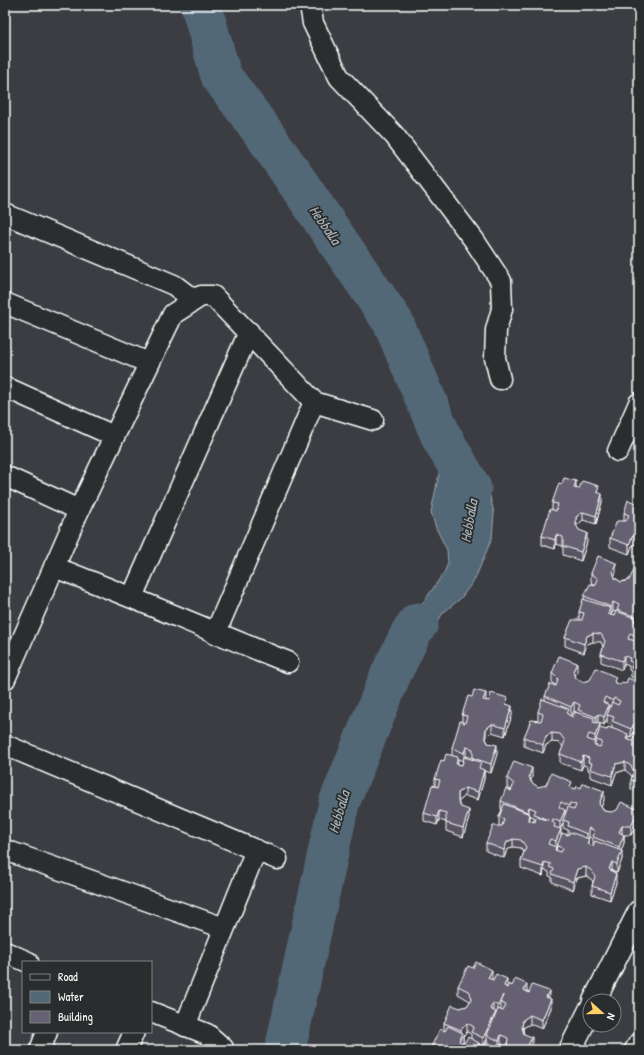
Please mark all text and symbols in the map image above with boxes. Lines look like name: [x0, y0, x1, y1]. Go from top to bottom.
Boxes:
water label: Hebballa: [304, 201, 348, 250]
water label: Hebballa: [454, 496, 483, 544]
water label: Hebballa: [322, 786, 355, 836]
legend: [22, 961, 152, 1033]
text: Road: [58, 968, 78, 985]
text: Water: [58, 988, 84, 1005]
north arrow: [582, 993, 622, 1033]
text: Building: [58, 1008, 93, 1025]
text: N: [604, 1011, 619, 1022]

